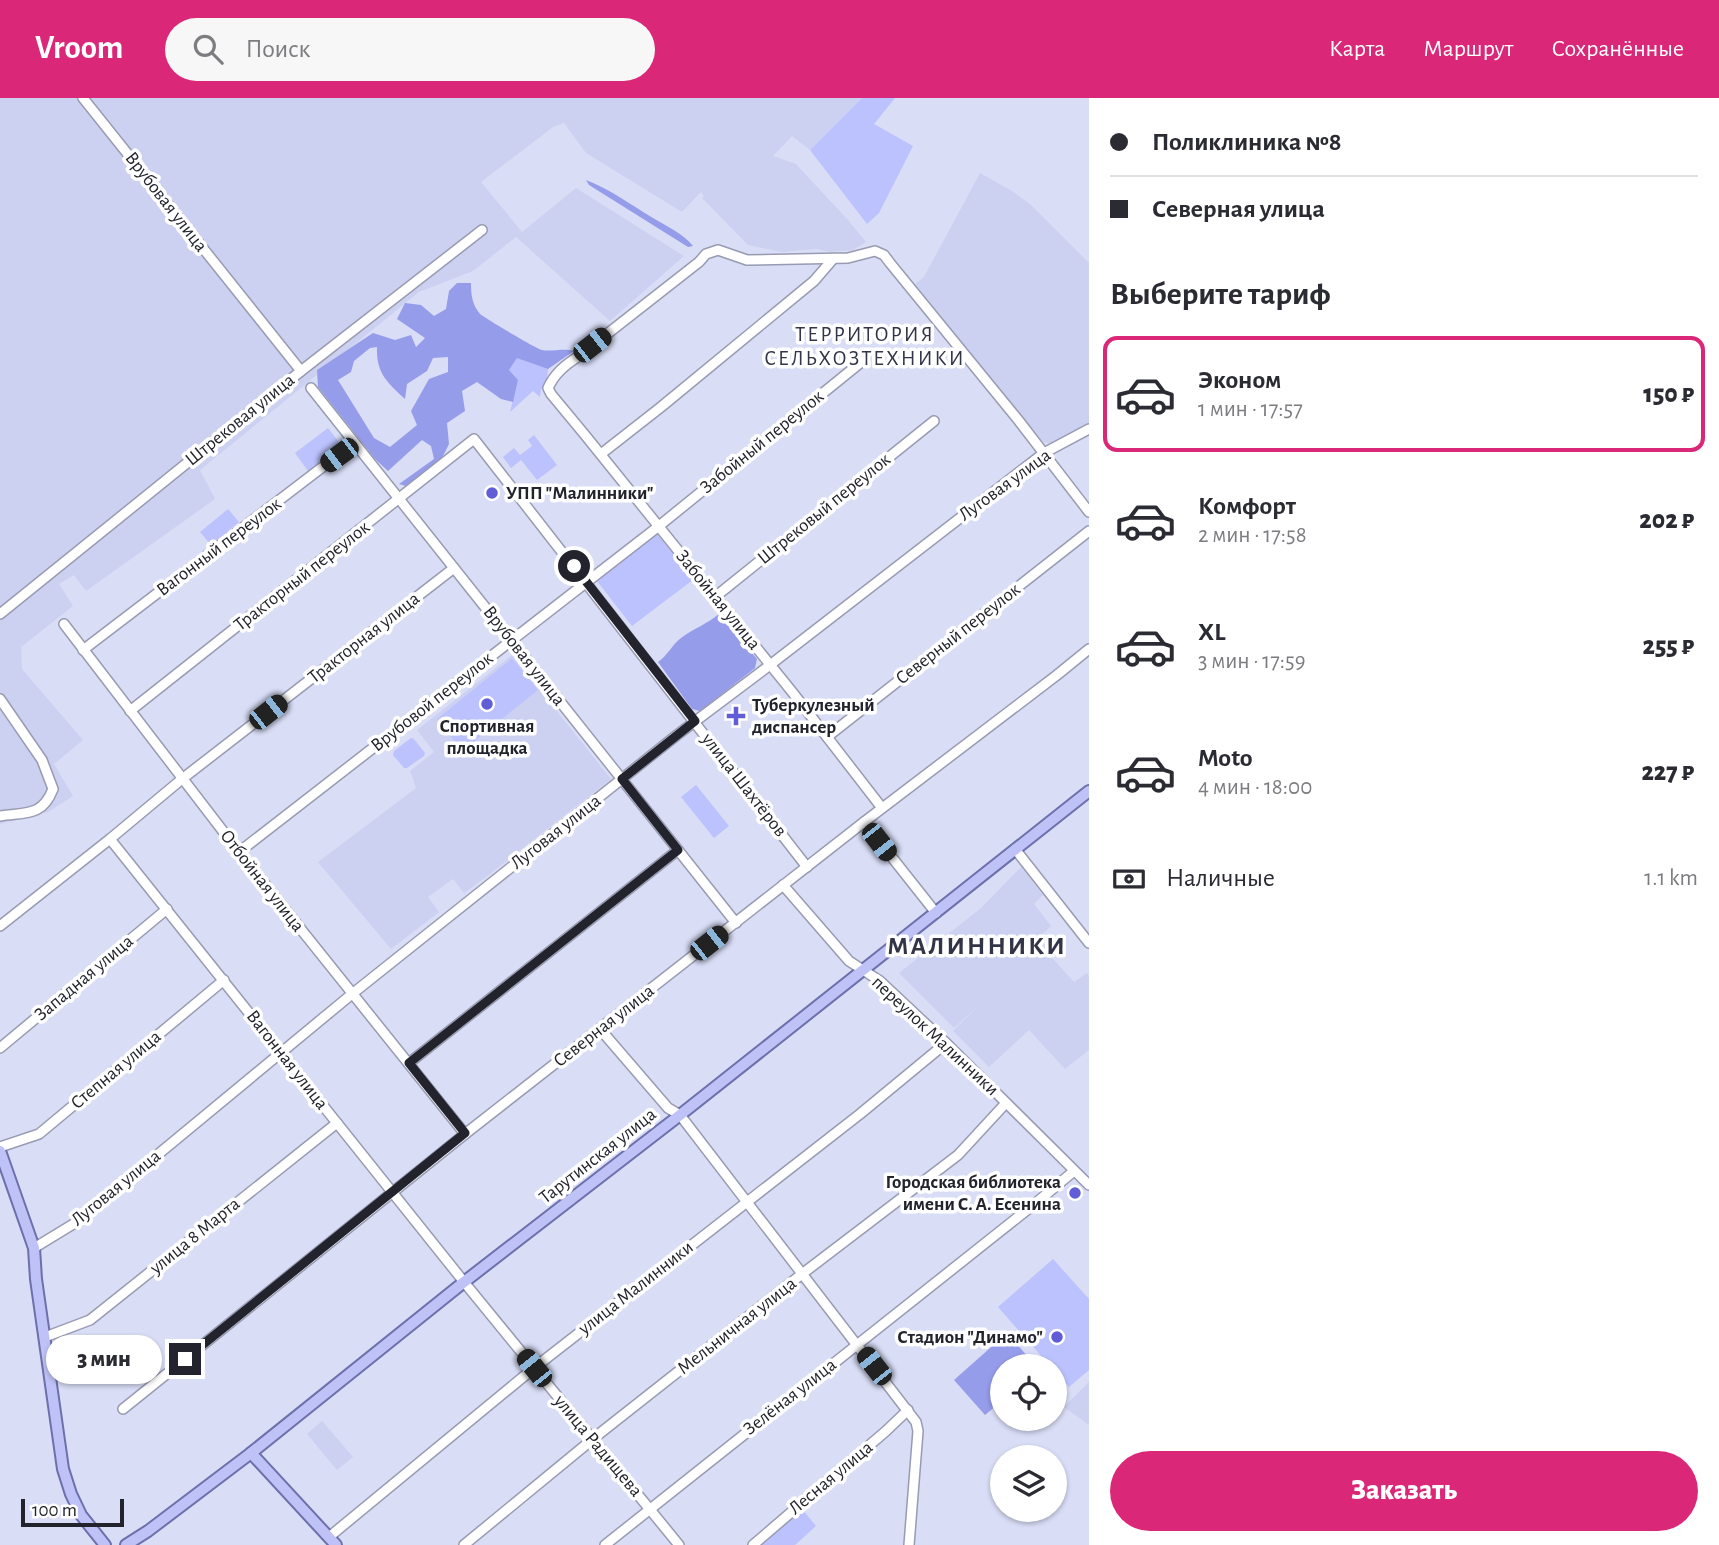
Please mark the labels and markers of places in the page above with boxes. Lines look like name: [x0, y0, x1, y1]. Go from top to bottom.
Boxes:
place label: УПП "Малинники": [506, 484, 654, 503]
marker: УПП "Малинники": [484, 485, 500, 501]
marker: Спортивная площадка: [479, 696, 495, 712]
place label: Туберкулезный диспансер: [752, 696, 875, 737]
marker: Туберкулезный диспансер: [726, 706, 746, 726]
place label: Спортивная площадка: [439, 717, 535, 758]
place label: Городская библиотека имени С. А. Есенина: [885, 1173, 1061, 1214]
marker: Городская библиотека имени С. А. Есенина: [1067, 1185, 1083, 1201]
place label: Стадион "Динамо": [897, 1328, 1043, 1347]
marker: Стадион "Динамо": [1049, 1329, 1065, 1345]

